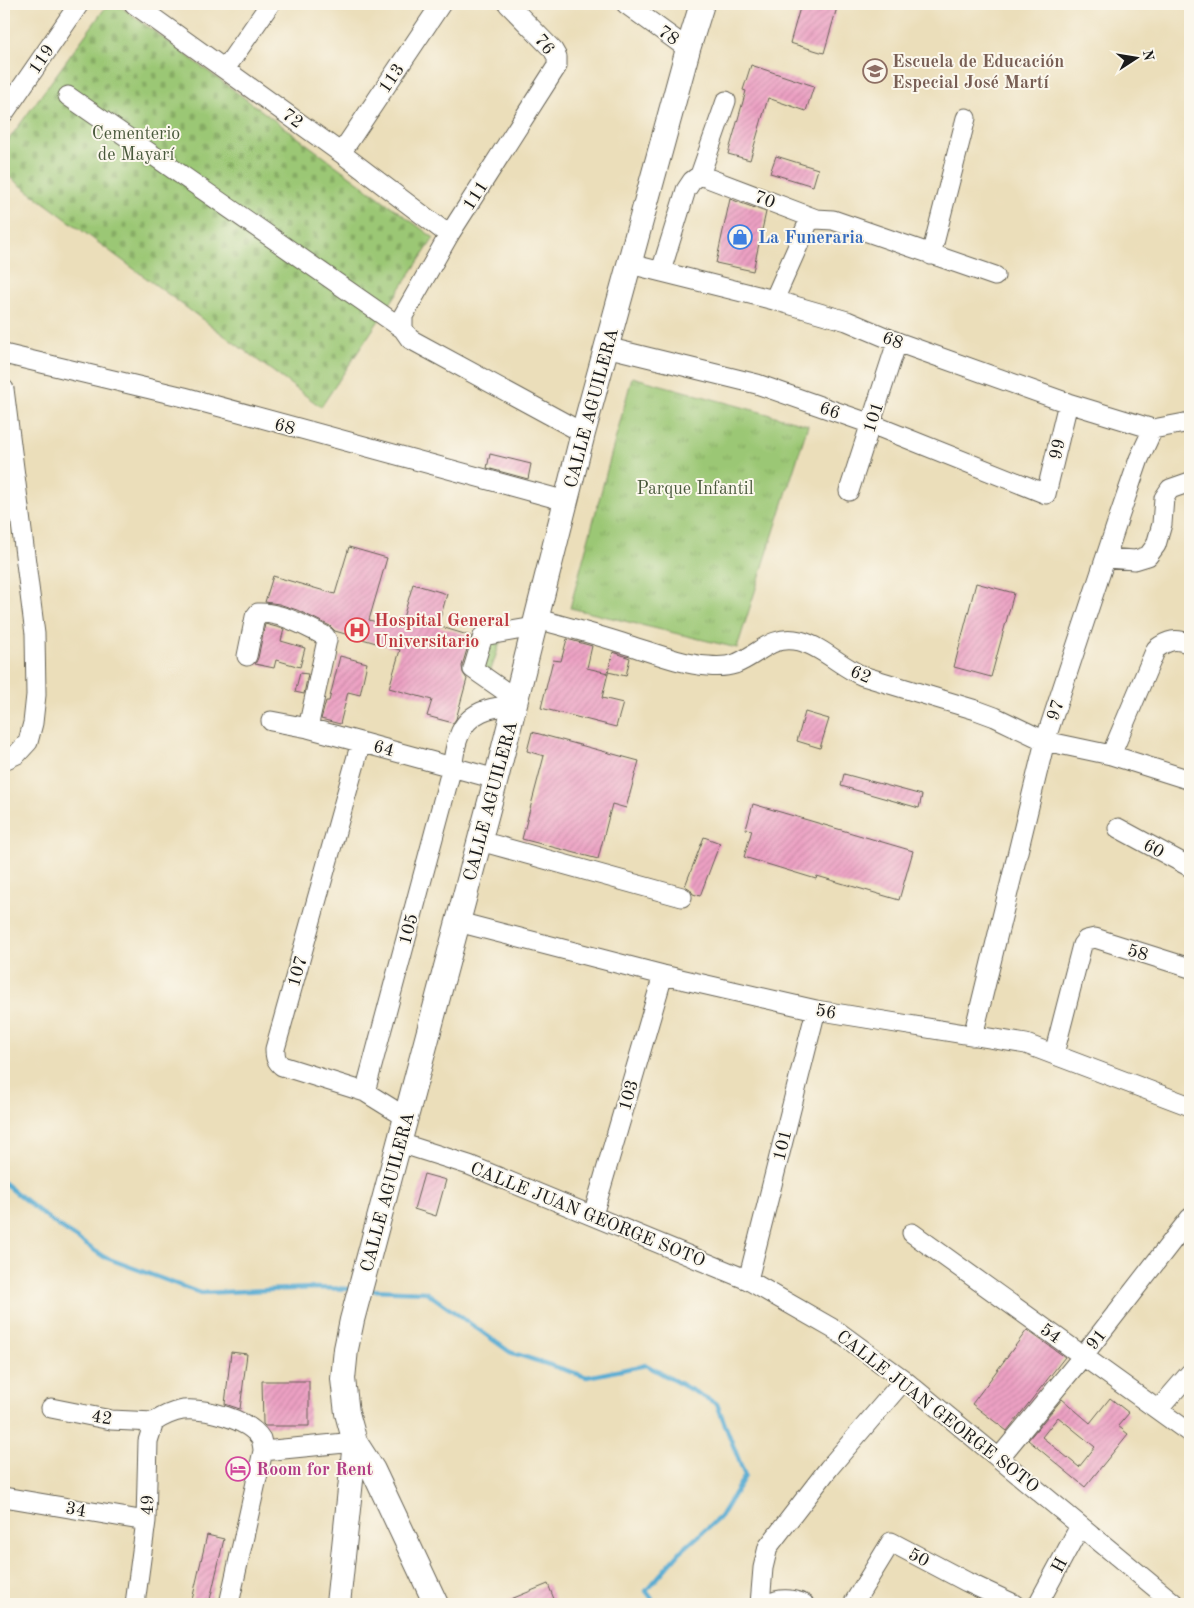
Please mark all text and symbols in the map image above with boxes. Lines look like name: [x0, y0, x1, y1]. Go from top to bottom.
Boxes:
street label: 78: [655, 22, 682, 49]
street label: 76: [531, 31, 558, 58]
north arrow: [1112, 32, 1162, 82]
street label: 119: [26, 42, 58, 78]
text: N: [1140, 49, 1156, 62]
place label: Escuela de Educación Especial José Martí: [892, 53, 1064, 92]
school or university icon: Escuela de Educación Especial José Martí: [862, 58, 888, 84]
street label: 113: [376, 61, 408, 97]
street label: 72: [279, 105, 306, 132]
park label: Cementerio de Mayarí: [92, 125, 180, 164]
street label: 111: [460, 178, 492, 214]
street label: 70: [752, 188, 778, 212]
shop icon: La Funeraria: [727, 224, 753, 250]
place label: La Funeraria: [758, 229, 864, 247]
street label: CALLE AGUILERA: [562, 326, 622, 490]
street label: 68: [880, 329, 906, 353]
street label: 66: [817, 399, 842, 423]
street label: 101: [861, 400, 887, 435]
street label: 68: [272, 415, 297, 438]
street label: 99: [1047, 437, 1069, 461]
park label: Parque Infantil: [636, 480, 754, 498]
place label: Hospital General Universitario: [374, 612, 510, 651]
hospital icon: Hospital General Universitario: [344, 617, 370, 643]
street label: 62: [847, 663, 874, 687]
street label: 97: [1044, 698, 1068, 723]
street label: CALLE AGUILERA: [461, 719, 521, 883]
street label: 64: [371, 738, 396, 760]
street label: 60: [1140, 836, 1167, 862]
street label: 105: [396, 912, 422, 947]
street label: 58: [1125, 941, 1150, 965]
street label: 107: [285, 954, 311, 989]
street label: 56: [814, 1001, 838, 1023]
street label: 103: [616, 1078, 642, 1113]
street label: CALLE AGUILERA: [358, 1110, 418, 1274]
street label: 101: [770, 1128, 795, 1163]
street label: CALLE JUAN GEORGE SOTO: [468, 1159, 708, 1270]
street label: 54: [1037, 1320, 1064, 1347]
street label: 91: [1083, 1326, 1110, 1353]
street label: CALLE JUAN GEORGE SOTO: [833, 1327, 1042, 1496]
street label: 42: [90, 1407, 114, 1429]
hotel icon: Room for Rent: [225, 1456, 251, 1482]
place label: Room for Rent: [256, 1461, 374, 1479]
street label: 49: [139, 1494, 157, 1516]
street label: 34: [64, 1499, 88, 1521]
street label: 50: [905, 1545, 932, 1571]
street label: H: [1049, 1555, 1071, 1576]

